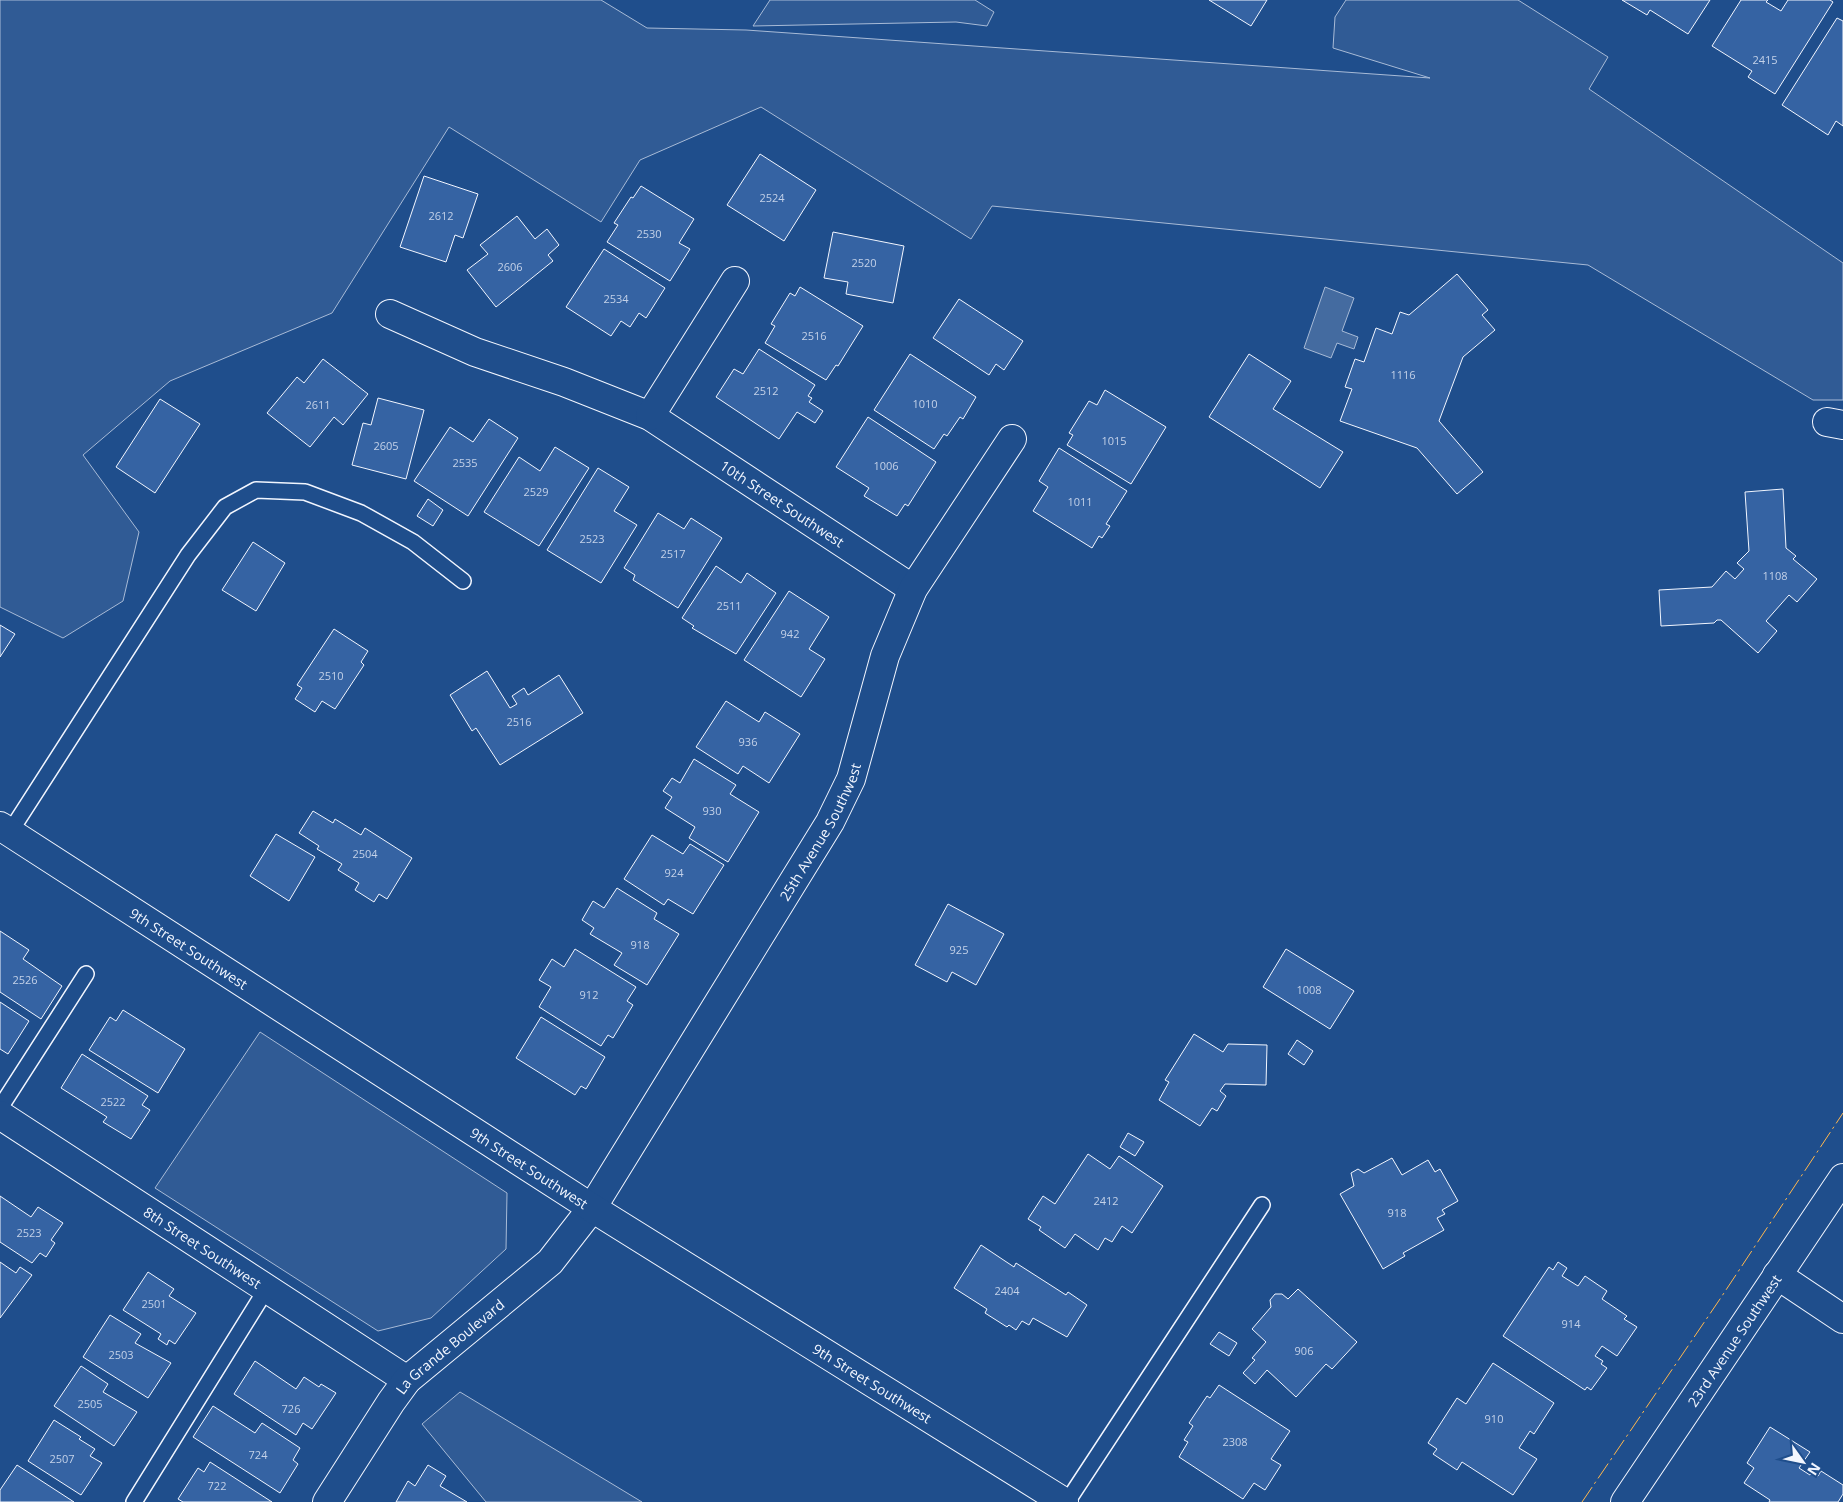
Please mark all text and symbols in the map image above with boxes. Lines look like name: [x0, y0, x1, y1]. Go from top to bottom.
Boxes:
house number: 2415: [1752, 52, 1778, 67]
house number: 2524: [759, 190, 785, 205]
house number: 2612: [428, 208, 454, 223]
house number: 2530: [636, 226, 662, 241]
house number: 2520: [851, 255, 877, 270]
house number: 2606: [497, 259, 523, 274]
house number: 2534: [603, 291, 629, 306]
house number: 2516: [801, 328, 827, 343]
house number: 1116: [1390, 367, 1416, 382]
house number: 2512: [753, 383, 779, 398]
house number: 1010: [912, 396, 938, 411]
house number: 2611: [305, 397, 331, 412]
house number: 1015: [1101, 433, 1127, 448]
house number: 2605: [373, 438, 399, 453]
house number: 2535: [452, 455, 478, 470]
street label: 10th Street Southwest: [717, 455, 848, 551]
house number: 1006: [873, 458, 899, 473]
house number: 2529: [523, 484, 549, 499]
house number: 1011: [1067, 494, 1093, 509]
house number: 2523: [579, 531, 605, 546]
house number: 2517: [660, 546, 686, 561]
house number: 1108: [1762, 568, 1788, 583]
house number: 2511: [716, 598, 742, 613]
house number: 942: [781, 626, 799, 641]
house number: 2510: [318, 668, 344, 683]
house number: 2516: [506, 714, 532, 729]
house number: 936: [739, 734, 757, 749]
street label: 25th Avenue Southwest: [774, 761, 864, 904]
house number: 930: [703, 803, 721, 818]
house number: 2504: [352, 846, 378, 861]
house number: 924: [665, 865, 684, 880]
street label: 9th Street Southwest: [126, 903, 252, 993]
house number: 918: [631, 937, 649, 952]
house number: 925: [950, 942, 968, 957]
house number: 2526: [12, 972, 38, 987]
house number: 1008: [1296, 982, 1322, 997]
house number: 912: [580, 987, 598, 1002]
house number: 2522: [100, 1094, 126, 1109]
street label: 9th Street Southwest: [467, 1123, 592, 1213]
house number: 2412: [1093, 1193, 1119, 1208]
street label: 8th Street Southwest: [140, 1202, 265, 1292]
house number: 918: [1388, 1205, 1406, 1220]
house number: 2523: [16, 1225, 42, 1240]
street label: 23rd Avenue Southwest: [1683, 1271, 1785, 1410]
house number: 2404: [994, 1283, 1020, 1298]
street label: La Grande Boulevard: [391, 1294, 508, 1398]
house number: 2501: [141, 1296, 167, 1311]
house number: 914: [1562, 1316, 1581, 1331]
street label: 9th Street Southwest: [809, 1338, 936, 1427]
house number: 906: [1295, 1343, 1313, 1358]
house number: 2503: [108, 1347, 134, 1362]
house number: 2505: [77, 1396, 103, 1411]
house number: 726: [282, 1401, 300, 1416]
house number: 910: [1485, 1411, 1503, 1426]
house number: 2308: [1222, 1434, 1248, 1449]
north arrow: [1778, 1437, 1828, 1487]
house number: 724: [249, 1447, 268, 1462]
house number: 2507: [49, 1451, 75, 1466]
text: N: [1803, 1459, 1825, 1479]
house number: 722: [208, 1478, 226, 1493]

